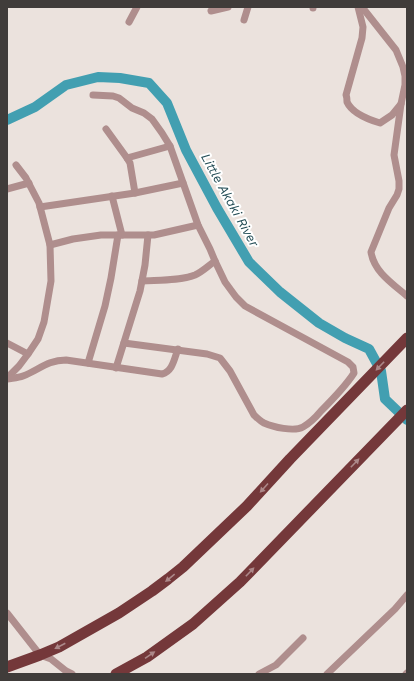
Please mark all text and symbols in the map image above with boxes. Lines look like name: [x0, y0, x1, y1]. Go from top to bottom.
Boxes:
water label: Little Akaki River: [198, 151, 262, 250]
one-way arrow: [375, 361, 385, 371]
one-way arrow: [350, 458, 360, 468]
one-way arrow: [259, 483, 268, 493]
one-way arrow: [245, 567, 254, 577]
one-way arrow: [164, 573, 175, 582]
one-way arrow: [54, 643, 65, 650]
one-way arrow: [145, 651, 155, 659]

